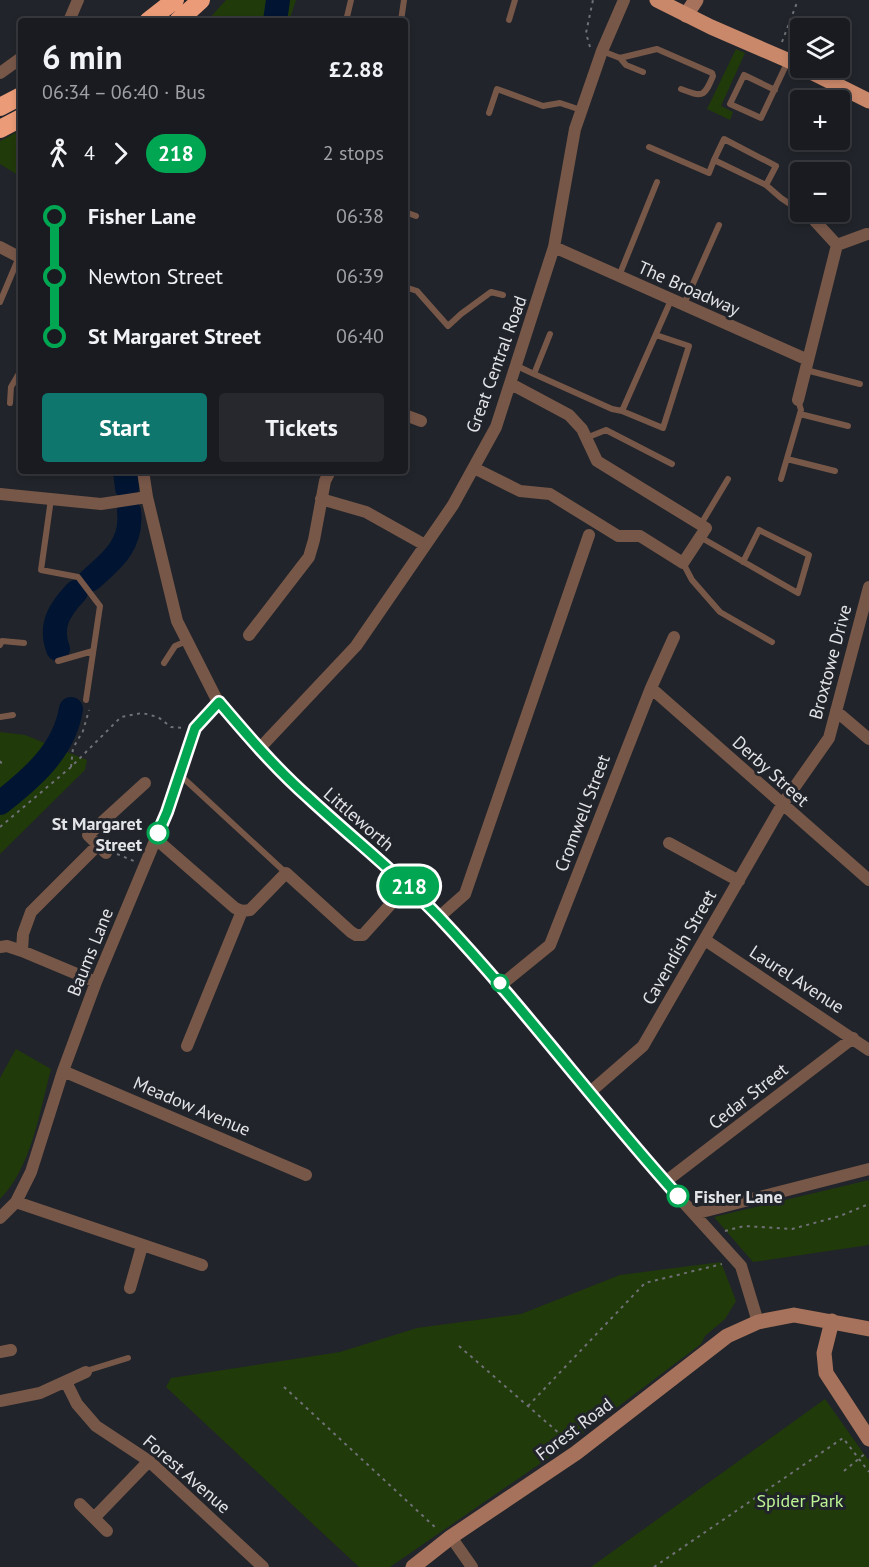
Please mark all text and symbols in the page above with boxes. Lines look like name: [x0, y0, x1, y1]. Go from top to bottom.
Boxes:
map controls: [790, 18, 850, 222]
button: layers: [790, 18, 850, 78]
text: 6 min: [42, 35, 123, 78]
text: £2.88: [329, 55, 384, 83]
text: 06:34 – 06:40 · Bus: [42, 79, 206, 105]
button: +: [790, 90, 850, 150]
icon: walk: [42, 137, 75, 170]
icon: forward: [104, 137, 137, 170]
text: 4: [84, 140, 95, 166]
text: 218: [158, 140, 194, 167]
text: 2 stops: [323, 140, 384, 166]
button: −: [790, 162, 850, 222]
text: Fisher Lane: [88, 202, 196, 230]
text: 06:38: [336, 203, 384, 229]
street label: The Broadway: [634, 255, 744, 321]
text: Newton Street: [88, 262, 223, 290]
text: 06:39: [336, 263, 384, 289]
street label: Great Central Road: [461, 292, 531, 436]
text: St Margaret Street: [88, 322, 261, 350]
text: 06:40: [336, 323, 384, 349]
button: Start: [42, 393, 207, 462]
button: Tickets: [219, 393, 384, 462]
street label: Broxtowe Drive: [804, 602, 856, 722]
street label: Derby Street: [728, 731, 814, 811]
street label: Cromwell Street: [549, 751, 615, 875]
street label: Littleworth: [319, 782, 399, 856]
place label: St Margaret Street: [52, 812, 143, 856]
marker: St Margaret Street: [147, 822, 169, 844]
line badge: 218: [374, 866, 444, 906]
text: 218: [391, 873, 427, 900]
street label: Cavendish Street: [637, 885, 721, 1009]
street label: Baums Lane: [62, 905, 118, 999]
street label: Laurel Avenue: [745, 940, 849, 1018]
unlabelled marker: [491, 974, 509, 992]
street label: Cedar Street: [704, 1058, 792, 1134]
street label: Meadow Avenue: [130, 1071, 254, 1141]
marker: Fisher Lane: [667, 1185, 689, 1207]
place label: Fisher Lane: [694, 1185, 783, 1208]
street label: Forest Road: [531, 1392, 617, 1466]
street label: Forest Avenue: [139, 1430, 235, 1518]
park label: Spider Park: [757, 1489, 844, 1512]

